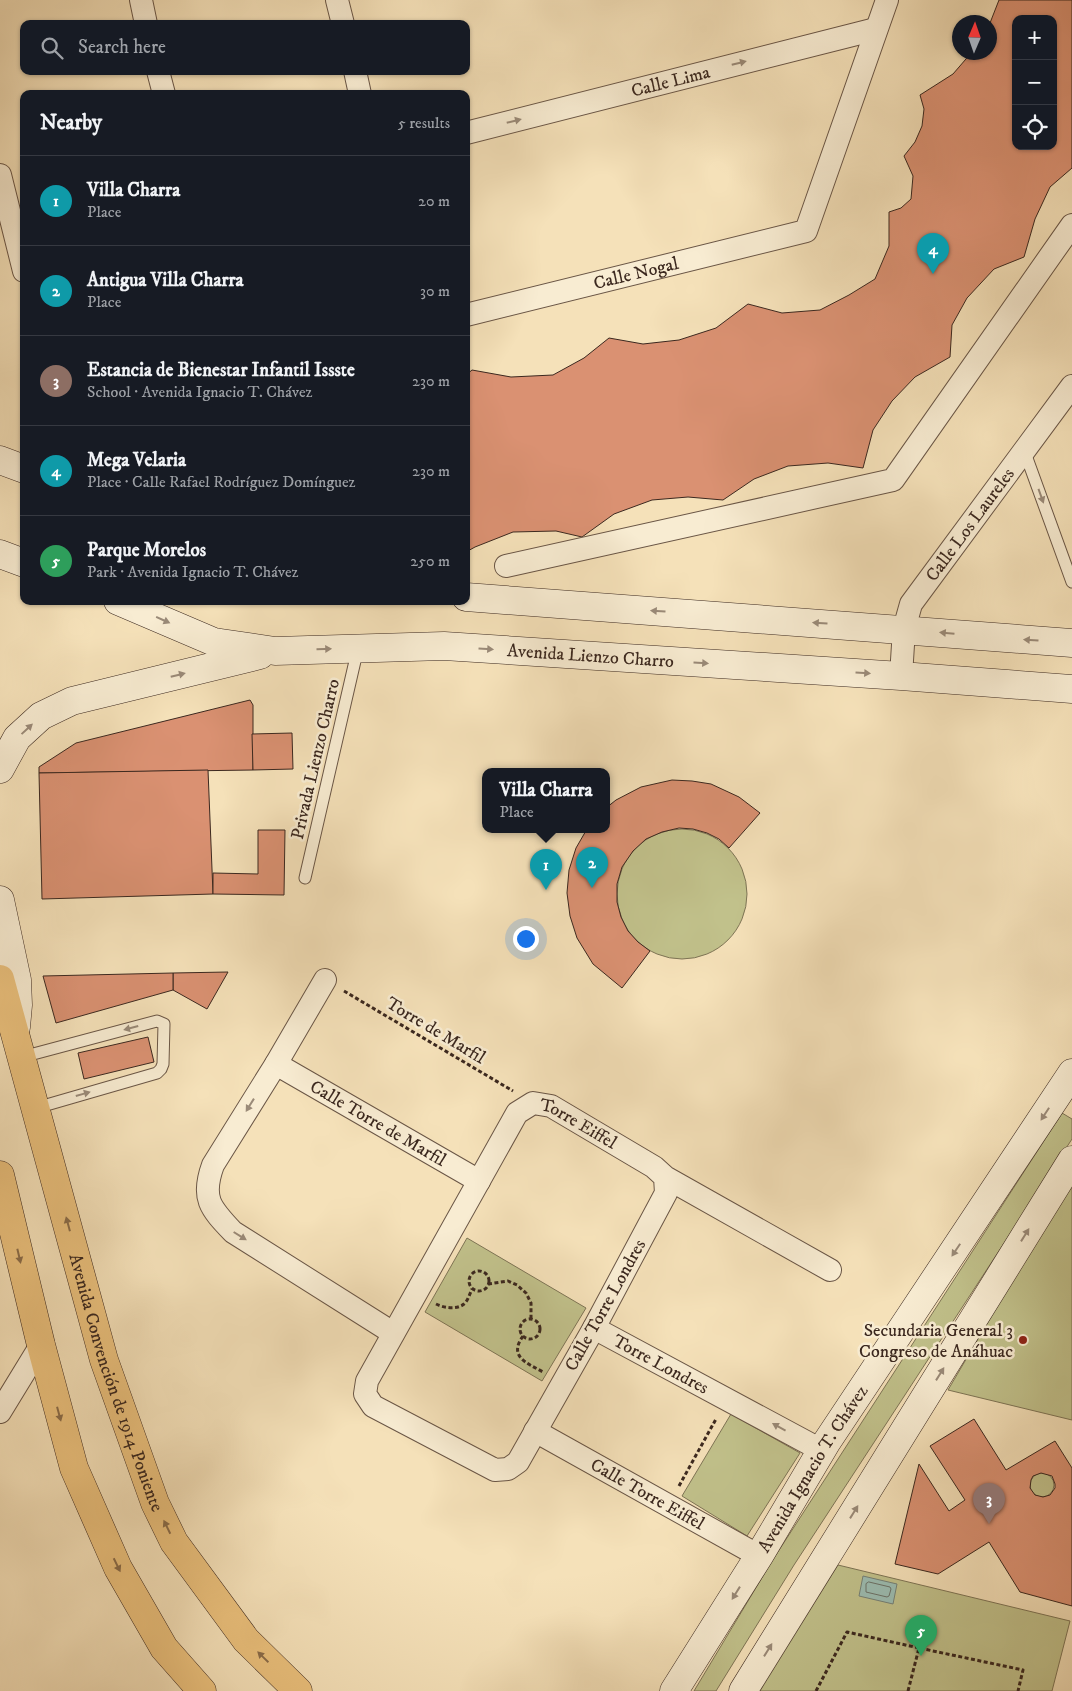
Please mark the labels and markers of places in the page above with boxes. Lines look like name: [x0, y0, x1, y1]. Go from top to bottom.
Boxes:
pin: 4: [917, 233, 949, 274]
pin: 2: [576, 847, 608, 888]
pin: 1: [530, 849, 562, 890]
place label: Secundaria General 3 Congreso de Anáhuac: [859, 1320, 1013, 1363]
marker: Secundaria General 3 Congreso de Anáhuac: [1017, 1334, 1029, 1346]
pin: 3: [973, 1483, 1005, 1524]
pin: 5: [905, 1615, 937, 1656]

